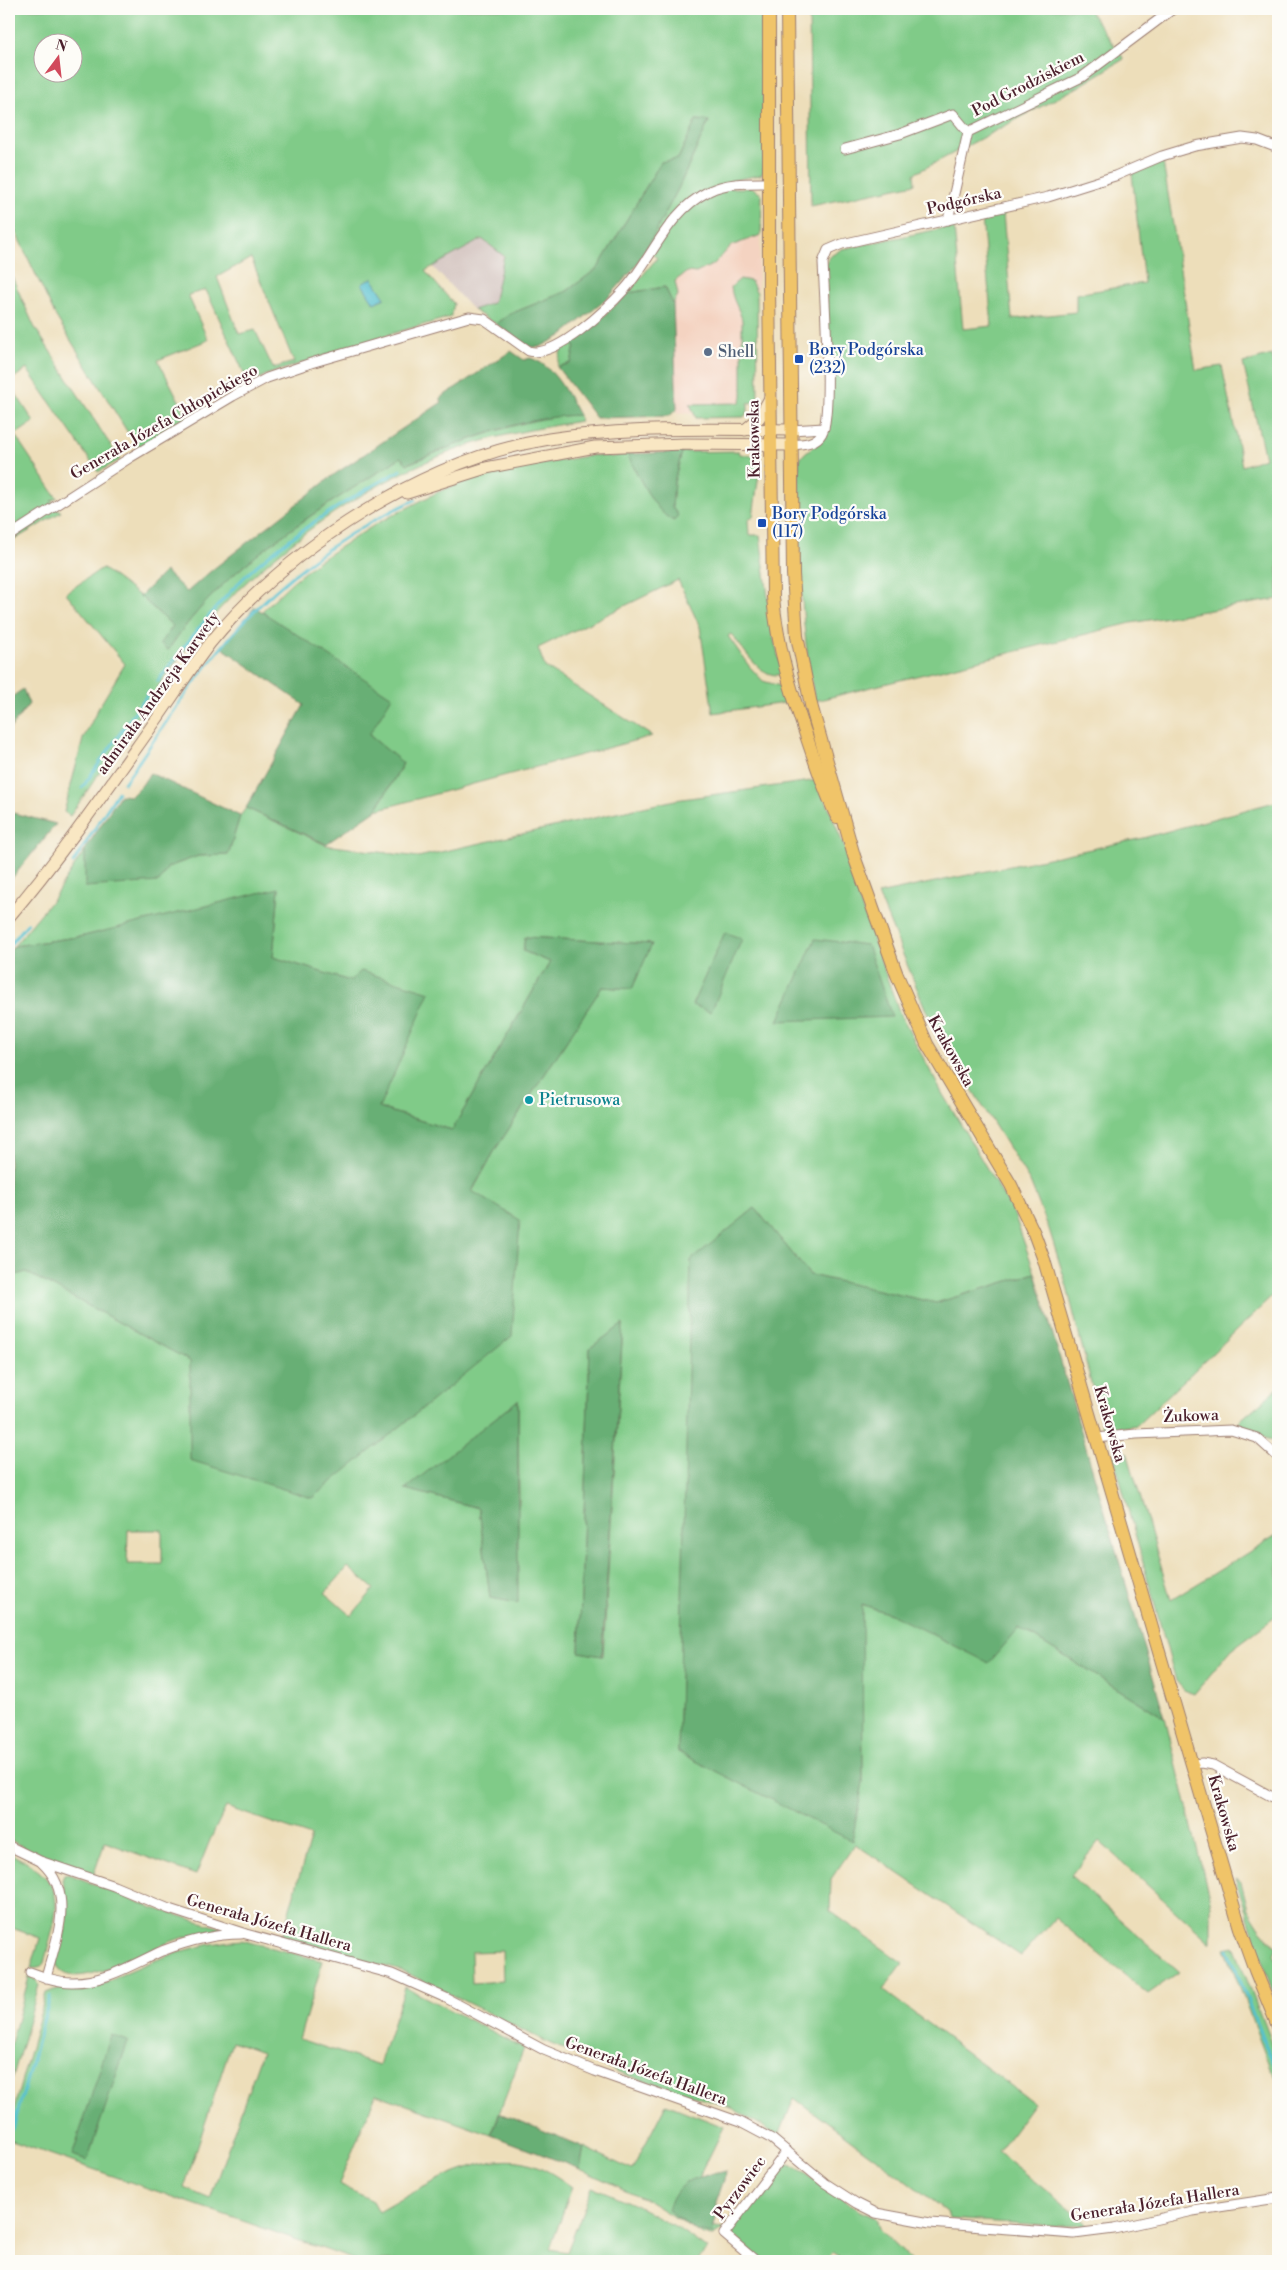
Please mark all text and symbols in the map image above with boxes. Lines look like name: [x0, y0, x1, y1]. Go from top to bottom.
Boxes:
north arrow: [32, 32, 82, 82]
text: N: [53, 36, 69, 57]
street label: Pod Grodziskiem: [968, 47, 1088, 121]
street label: Podgórska: [925, 182, 1004, 219]
place label: Bory Podgórska (232): [808, 340, 925, 378]
place label: Shell: [718, 342, 755, 362]
marker: Shell: [702, 346, 714, 358]
marker: Bory Podgórska (232): [793, 353, 805, 365]
street label: Generała Józefa Chłopickiego: [67, 360, 261, 484]
street label: Krakowska: [743, 399, 765, 479]
place label: Bory Podgórska (117): [771, 504, 888, 542]
marker: Bory Podgórska (117): [756, 517, 768, 529]
street label: admirała Andrzeja Karwety: [92, 607, 224, 779]
street label: Krakowska: [923, 1012, 979, 1091]
place label: Pietrusowa: [539, 1090, 621, 1110]
marker: Pietrusowa: [523, 1094, 535, 1106]
street label: Krakowska: [1090, 1383, 1131, 1465]
street label: Żukowa: [1163, 1403, 1220, 1427]
street label: Krakowska: [1204, 1772, 1245, 1854]
street label: Generała Józefa Hallera: [184, 1890, 355, 1956]
street label: Generała Józefa Hallera: [562, 2032, 730, 2110]
street label: Pyrzowiec: [710, 2152, 770, 2224]
street label: Generała Józefa Hallera: [1069, 2180, 1242, 2226]

